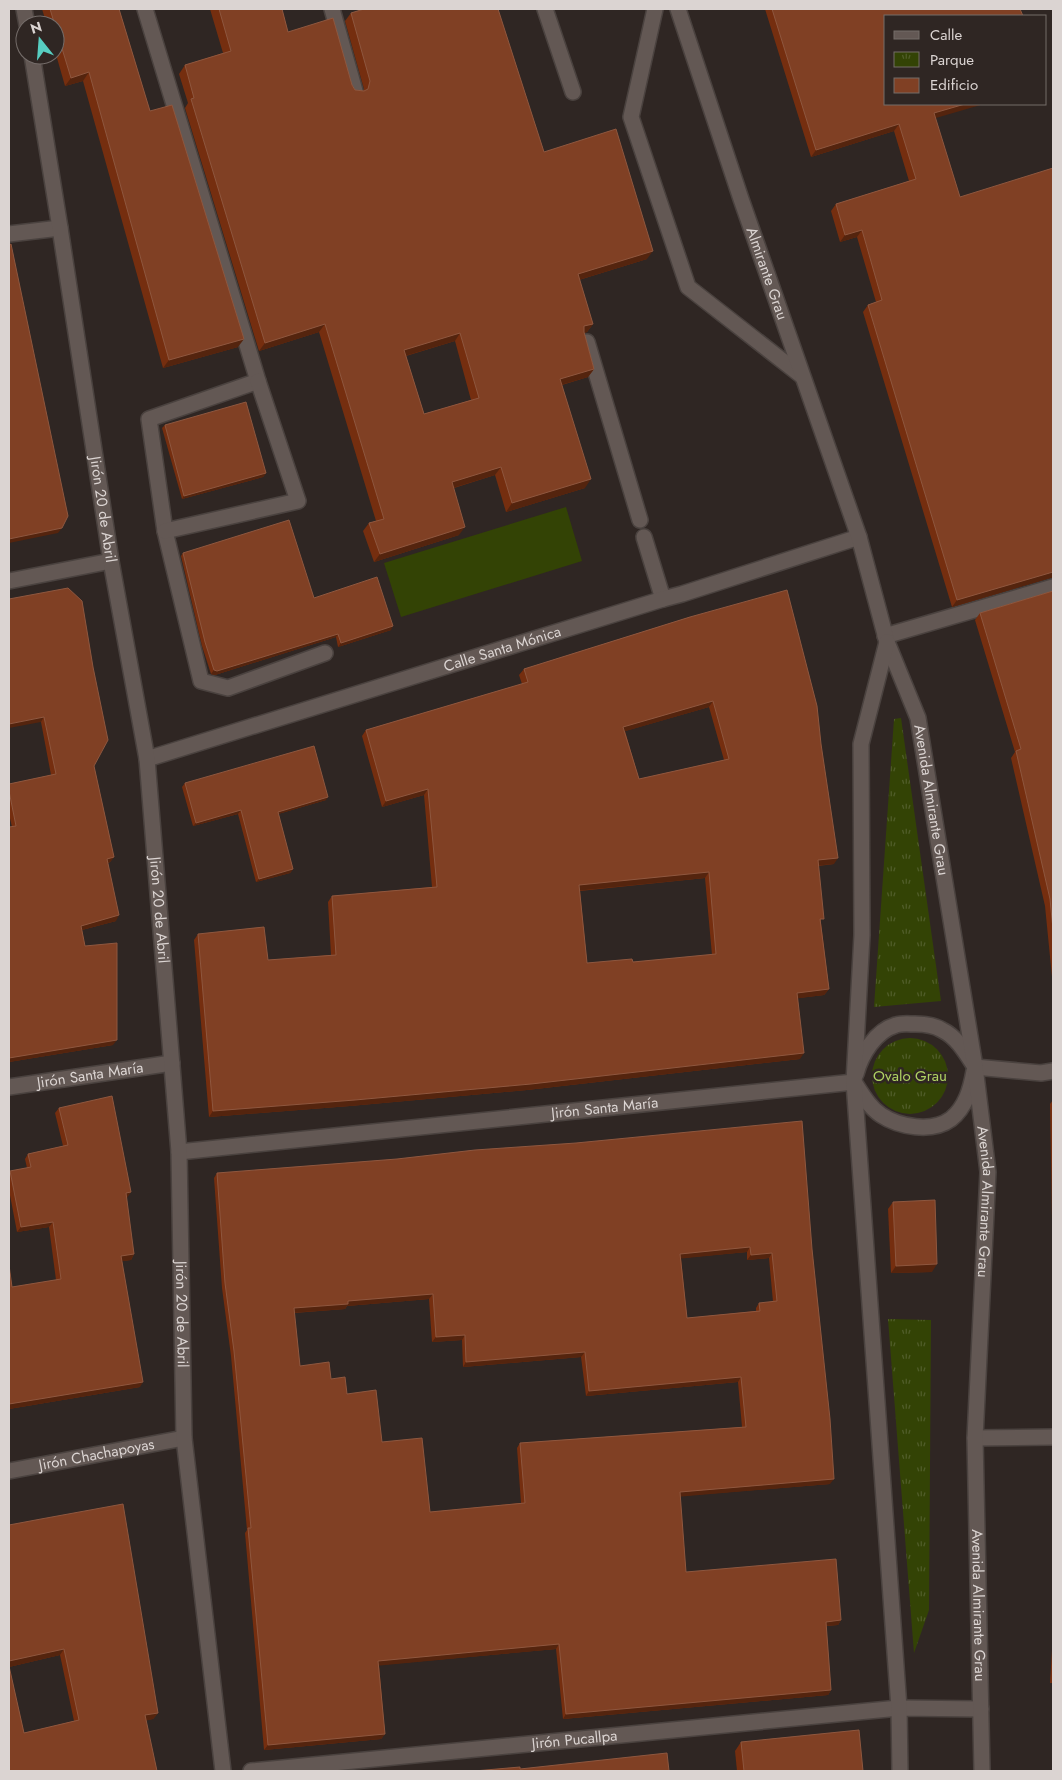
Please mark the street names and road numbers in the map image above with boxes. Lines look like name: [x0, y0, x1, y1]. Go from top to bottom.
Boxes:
street label: Almirante Grau: [741, 224, 793, 323]
street label: Jirón 20 de Abril: [84, 453, 122, 564]
street label: Calle Santa Mónica: [441, 620, 564, 677]
street label: Avenida Almirante Grau: [908, 723, 955, 877]
street label: Jirón 20 de Abril: [144, 854, 175, 964]
street label: Jirón Santa María: [33, 1056, 145, 1094]
street label: Jirón Santa María: [548, 1091, 659, 1125]
street label: Avenida Almirante Grau: [971, 1124, 999, 1278]
street label: Jirón 20 de Abril: [170, 1259, 194, 1368]
street label: Jirón Chachapoyas: [35, 1433, 156, 1477]
street label: Avenida Almirante Grau: [966, 1529, 991, 1682]
street label: Jirón Pucallpa: [529, 1724, 618, 1755]

